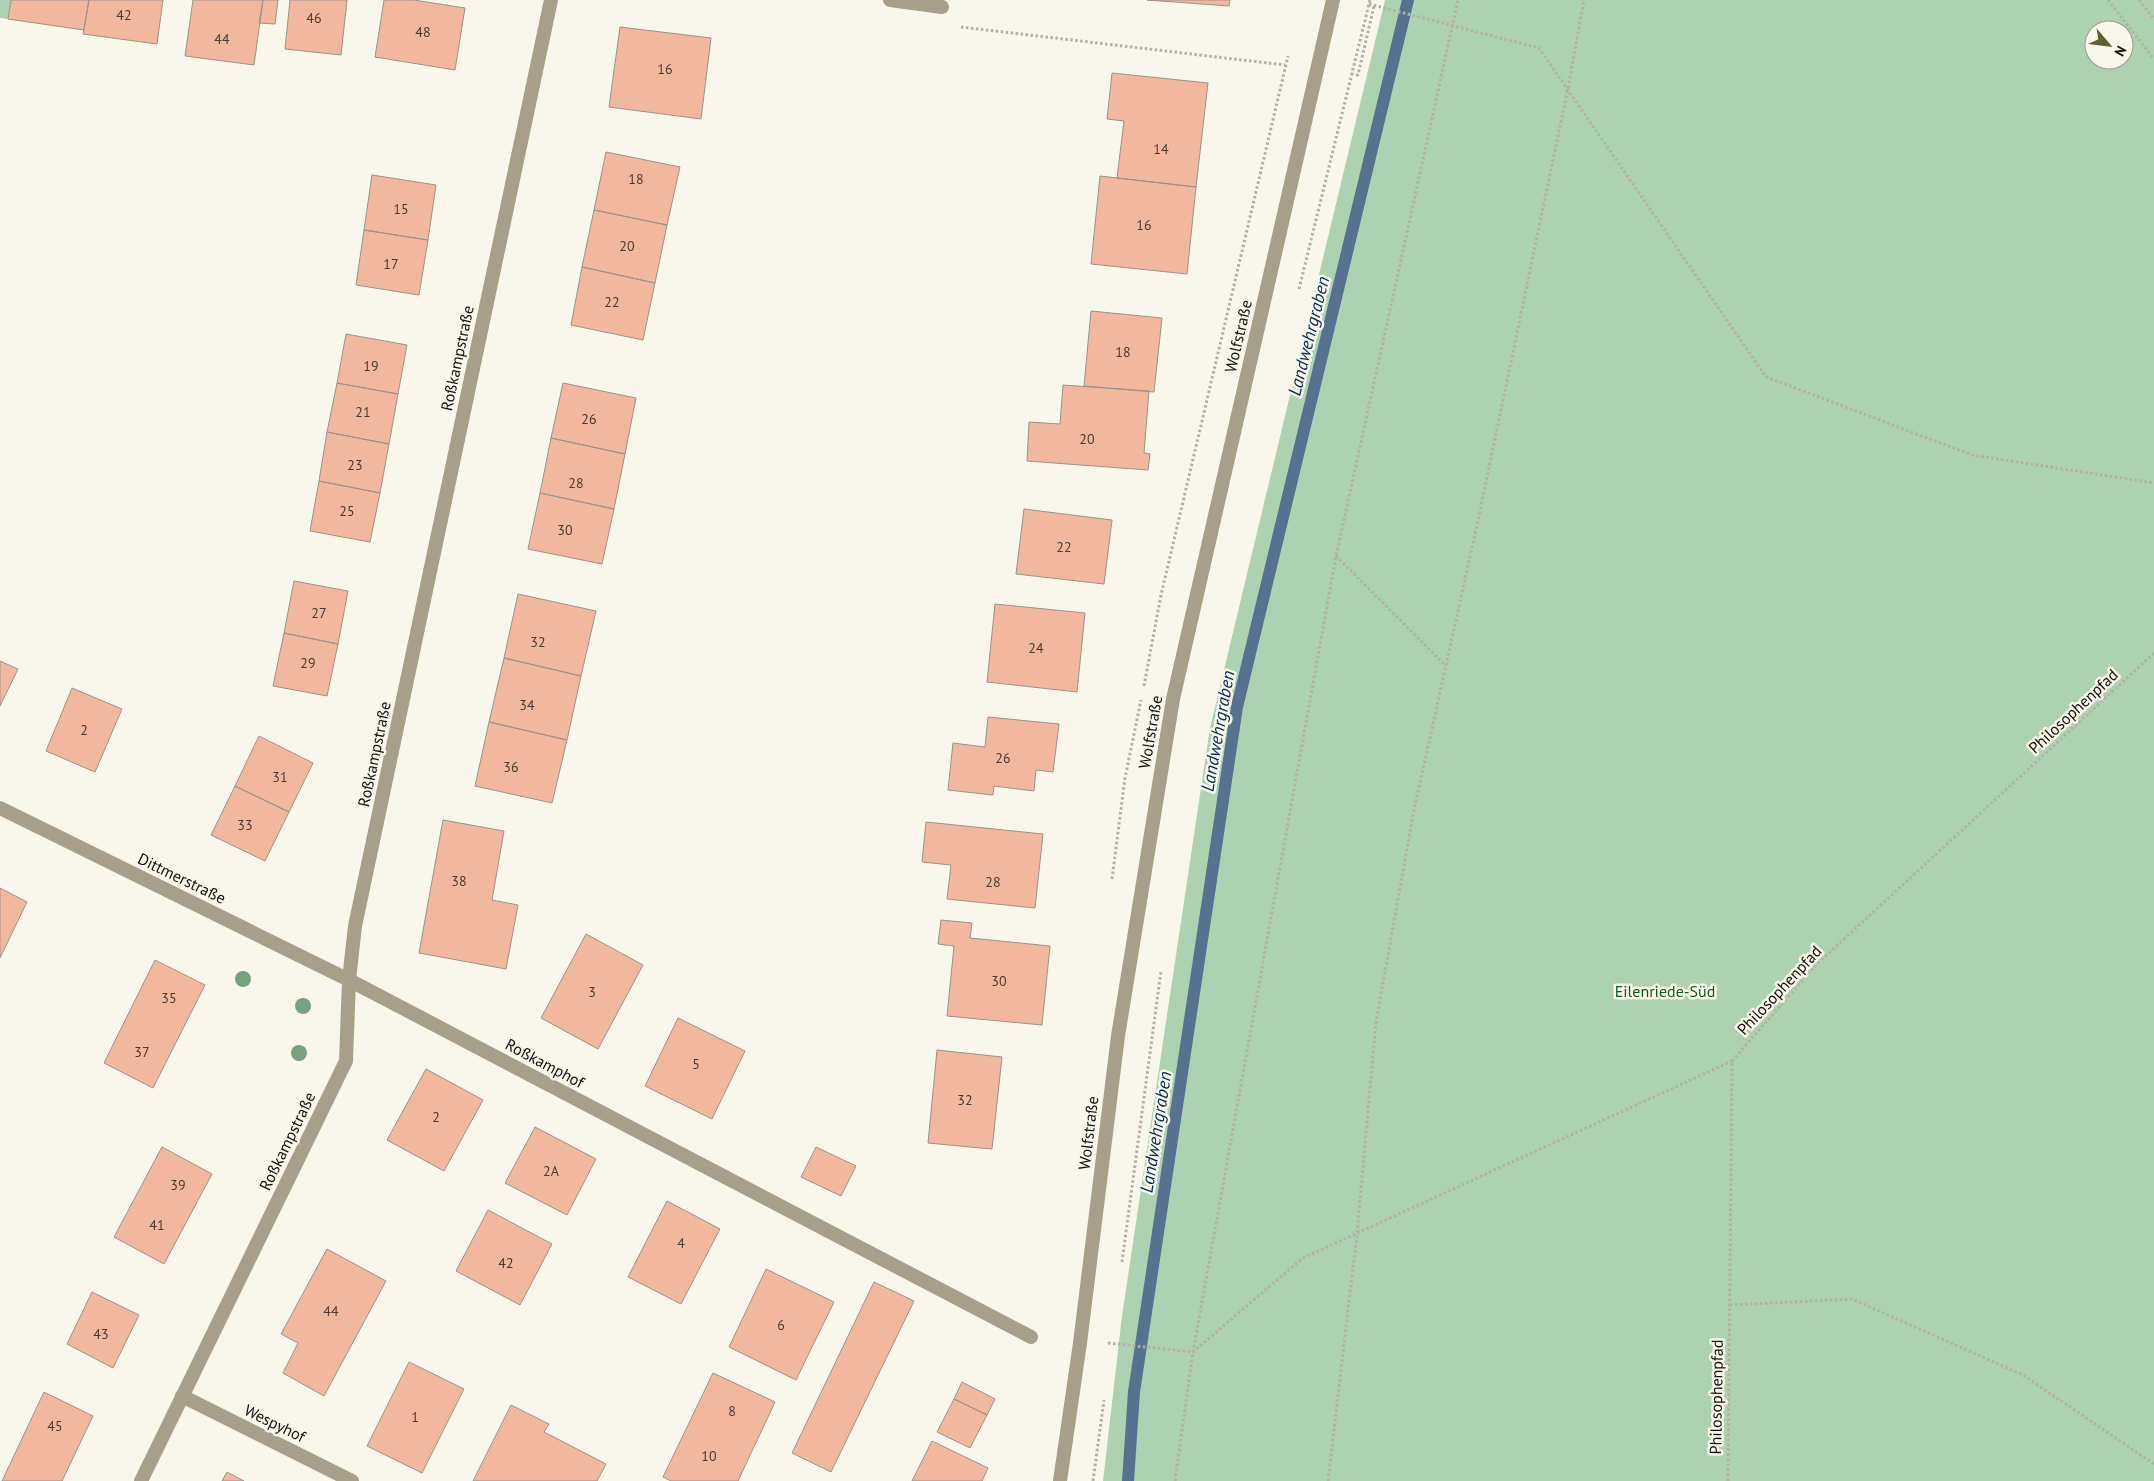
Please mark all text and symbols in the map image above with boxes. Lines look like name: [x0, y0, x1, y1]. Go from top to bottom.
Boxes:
house number: 42: [116, 6, 132, 24]
house number: 46: [306, 9, 322, 27]
north arrow: [2084, 20, 2134, 70]
house number: 48: [415, 23, 431, 41]
house number: 44: [214, 30, 230, 48]
text: N: [2110, 43, 2131, 59]
house number: 16: [657, 60, 673, 78]
house number: 14: [1153, 140, 1169, 158]
house number: 18: [628, 170, 644, 188]
house number: 15: [393, 200, 409, 218]
house number: 16: [1136, 216, 1152, 234]
house number: 20: [619, 237, 635, 255]
house number: 17: [383, 255, 399, 273]
water label: Landwehrgraben: [1283, 274, 1334, 398]
house number: 22: [604, 293, 620, 311]
street label: Wolfstraße: [1220, 298, 1256, 374]
street label: Roßkampstraße: [436, 303, 478, 413]
house number: 18: [1115, 343, 1131, 361]
house number: 19: [363, 357, 379, 375]
house number: 21: [355, 403, 371, 421]
house number: 26: [581, 410, 597, 428]
house number: 20: [1079, 430, 1095, 448]
house number: 23: [347, 456, 363, 474]
house number: 28: [568, 474, 584, 492]
house number: 25: [339, 502, 355, 520]
house number: 30: [557, 521, 573, 539]
house number: 22: [1056, 538, 1072, 556]
house number: 27: [311, 604, 327, 622]
house number: 32: [530, 633, 546, 651]
house number: 24: [1028, 639, 1044, 657]
house number: 29: [300, 654, 316, 672]
street label: Philosophenpfad: [2024, 664, 2122, 758]
water label: Landwehrgraben: [1196, 669, 1239, 793]
street label: Wolfstraße: [1134, 694, 1166, 770]
house number: 34: [519, 696, 535, 714]
street label: Roßkampstraße: [353, 699, 395, 809]
house number: 2: [80, 721, 88, 739]
house number: 26: [995, 749, 1011, 767]
house number: 36: [503, 758, 519, 776]
house number: 31: [272, 768, 288, 786]
house number: 33: [237, 816, 253, 834]
street label: Dittmerstraße: [135, 848, 229, 908]
house number: 38: [451, 872, 467, 890]
house number: 28: [985, 873, 1001, 891]
street label: Philosophenpfad: [1732, 941, 1826, 1039]
house number: 30: [991, 972, 1007, 990]
park label: Eilenriede-Süd: [1615, 981, 1715, 1001]
house number: 3: [588, 983, 596, 1001]
house number: 35: [161, 989, 177, 1007]
street label: Roßkamphof: [502, 1034, 589, 1093]
house number: 37: [134, 1043, 150, 1061]
house number: 5: [692, 1055, 700, 1073]
water label: Landwehrgraben: [1135, 1070, 1176, 1194]
street label: Roßkampstraße: [255, 1088, 319, 1194]
house number: 32: [957, 1091, 973, 1109]
street label: Wolfstraße: [1074, 1095, 1102, 1171]
house number: 2: [432, 1108, 440, 1126]
house number: 2A: [543, 1162, 560, 1180]
house number: 39: [170, 1176, 186, 1194]
house number: 41: [149, 1216, 165, 1234]
house number: 4: [677, 1234, 685, 1252]
house number: 42: [498, 1254, 514, 1272]
house number: 44: [323, 1302, 339, 1320]
house number: 6: [777, 1316, 785, 1334]
house number: 43: [93, 1325, 109, 1343]
street label: Philosophenpfad: [1705, 1339, 1727, 1455]
street label: Wespyhof: [241, 1400, 310, 1447]
house number: 8: [728, 1402, 736, 1420]
house number: 1: [411, 1408, 419, 1426]
house number: 45: [47, 1417, 63, 1435]
house number: 10: [701, 1447, 717, 1465]

